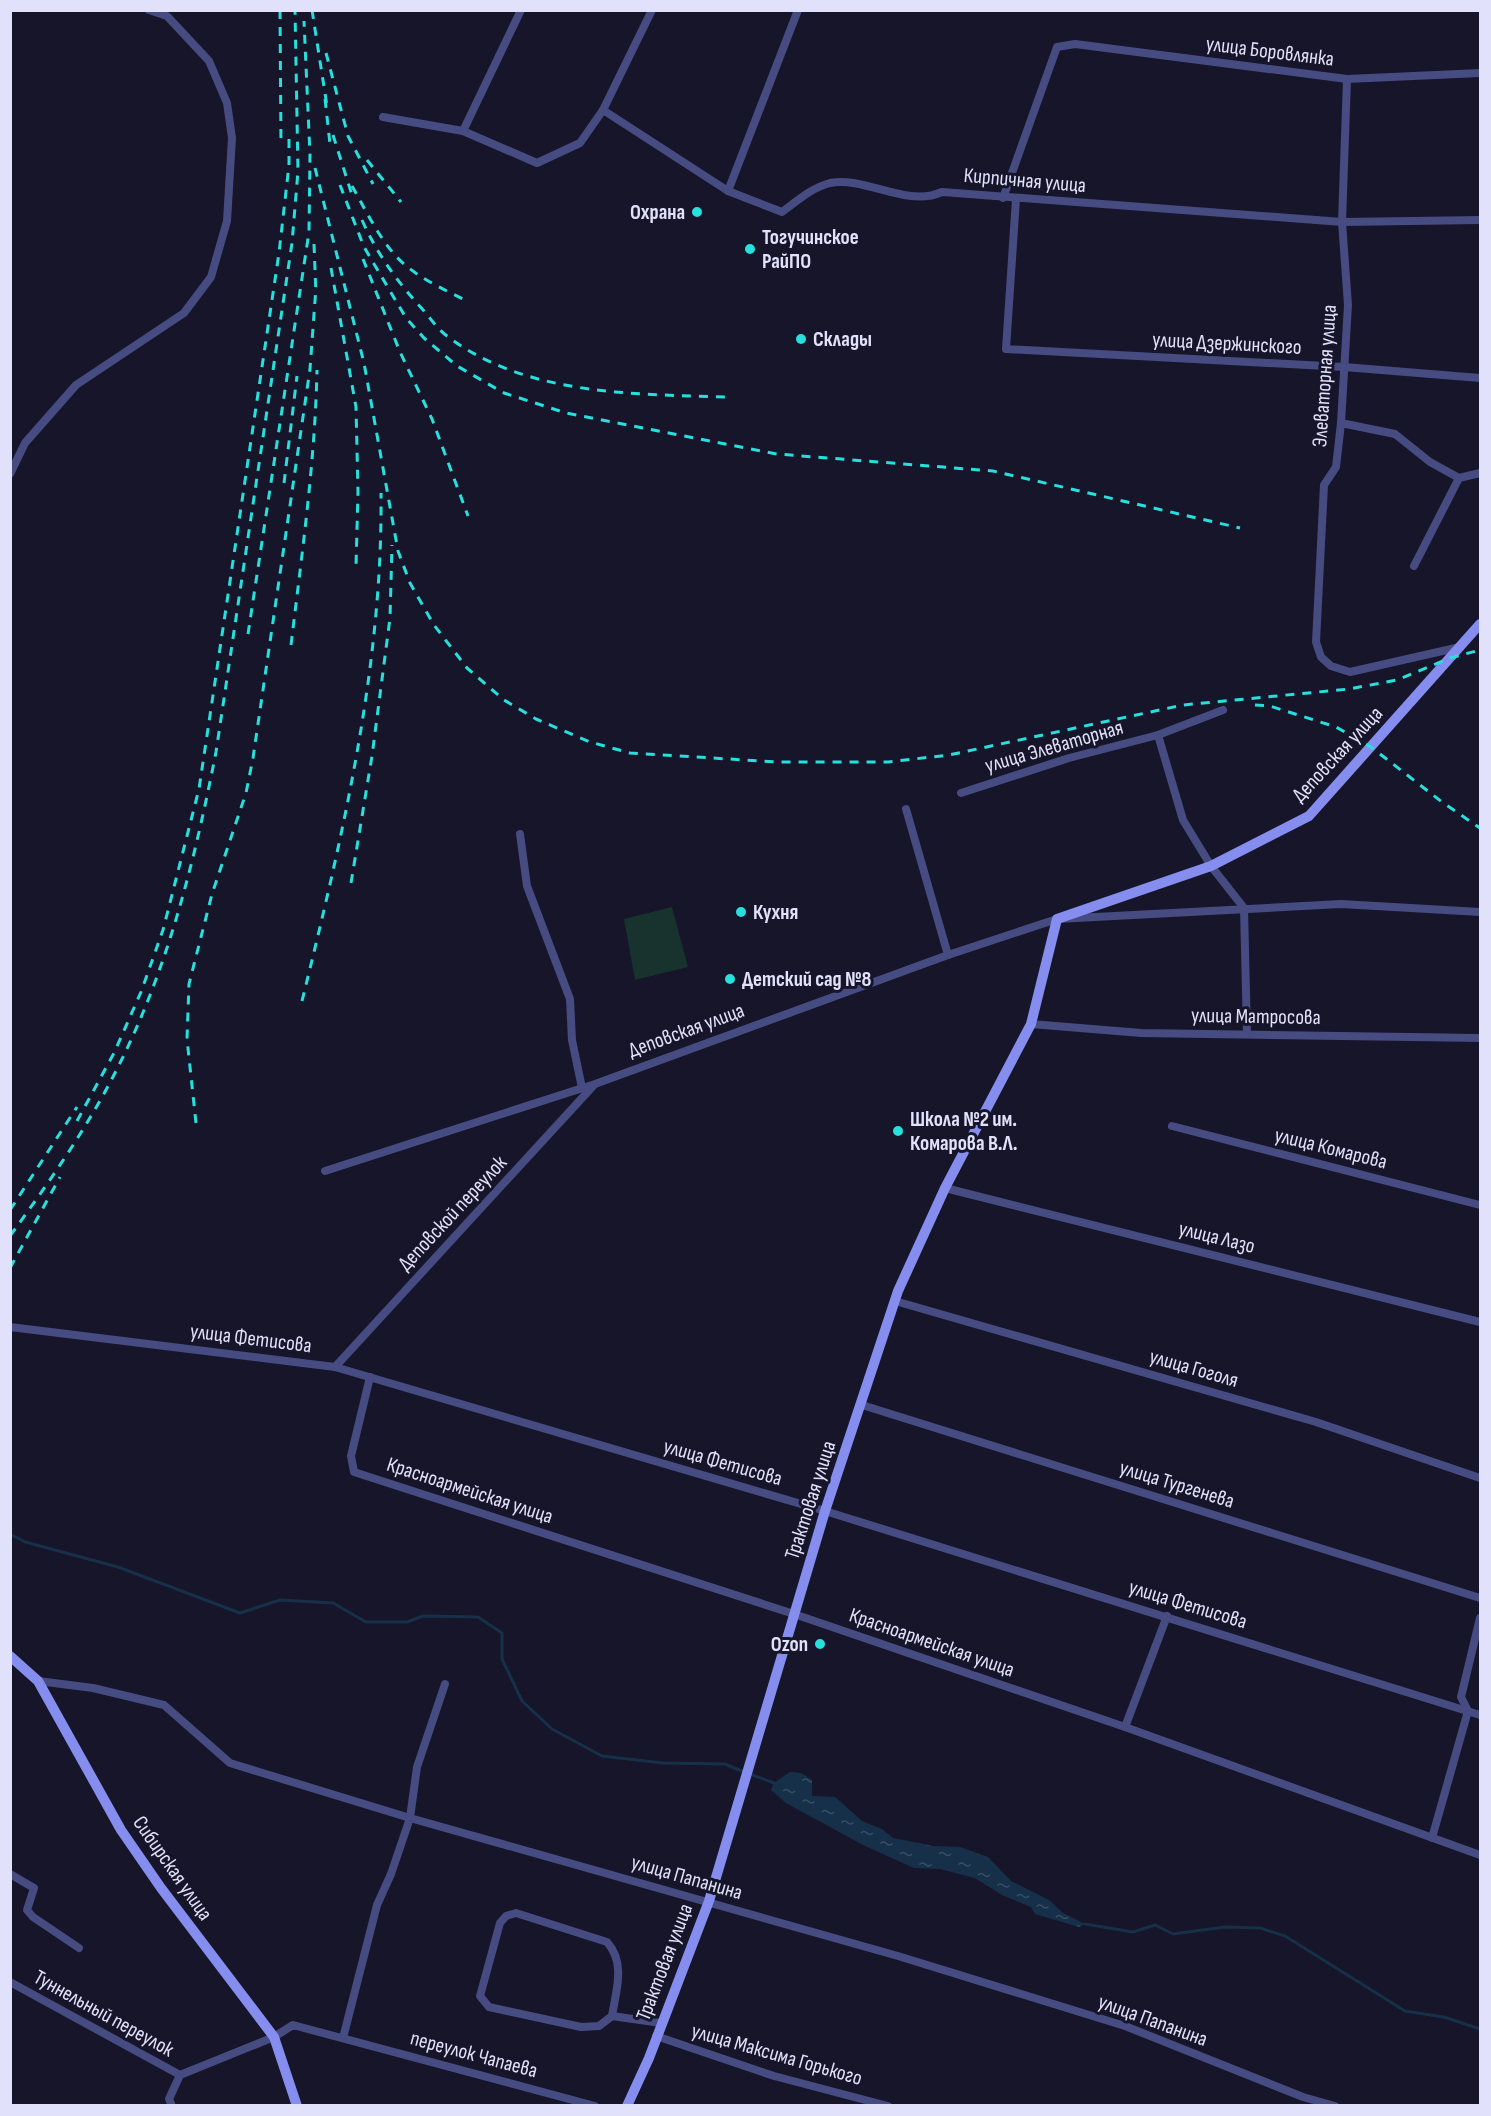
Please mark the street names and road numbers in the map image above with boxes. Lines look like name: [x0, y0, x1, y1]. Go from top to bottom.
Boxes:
street label: улица Боровлянка: [1205, 31, 1335, 72]
street label: Кирпичная улица: [963, 163, 1087, 198]
street label: Элеваторная улица: [1307, 304, 1342, 448]
street label: улица Дзержинского: [1152, 327, 1302, 360]
street label: Деповская улица: [1287, 701, 1388, 807]
street label: улица Элеваторная: [982, 715, 1126, 778]
street label: Деповская улица: [625, 998, 748, 1063]
street label: улица Матросова: [1191, 1003, 1321, 1030]
street label: улица Комарова: [1272, 1122, 1390, 1175]
street label: Деповской переулок: [393, 1150, 512, 1276]
street label: улица Лазо: [1176, 1216, 1258, 1259]
street label: улица Фетисова: [189, 1319, 313, 1358]
street label: улица Гоголя: [1146, 1344, 1241, 1393]
street label: улица Фетисова: [661, 1434, 785, 1491]
street label: Трактовая улица: [780, 1438, 841, 1563]
street label: Красноармейская улица: [384, 1452, 556, 1529]
street label: улица Тургенева: [1116, 1455, 1237, 1514]
street label: улица Фетисова: [1126, 1575, 1250, 1634]
street label: Красноармейская улица: [846, 1602, 1018, 1682]
street label: Сибирская улица: [127, 1811, 218, 1925]
street label: улица Папанина: [628, 1850, 745, 1905]
street label: Трактовая улица: [631, 1900, 698, 2024]
street label: Туннельный переулок: [29, 1965, 178, 2062]
street label: улица Папанина: [1095, 1989, 1211, 2052]
street label: улица Максима Горького: [689, 2018, 865, 2091]
street label: переулок Чапаева: [408, 2026, 540, 2083]

